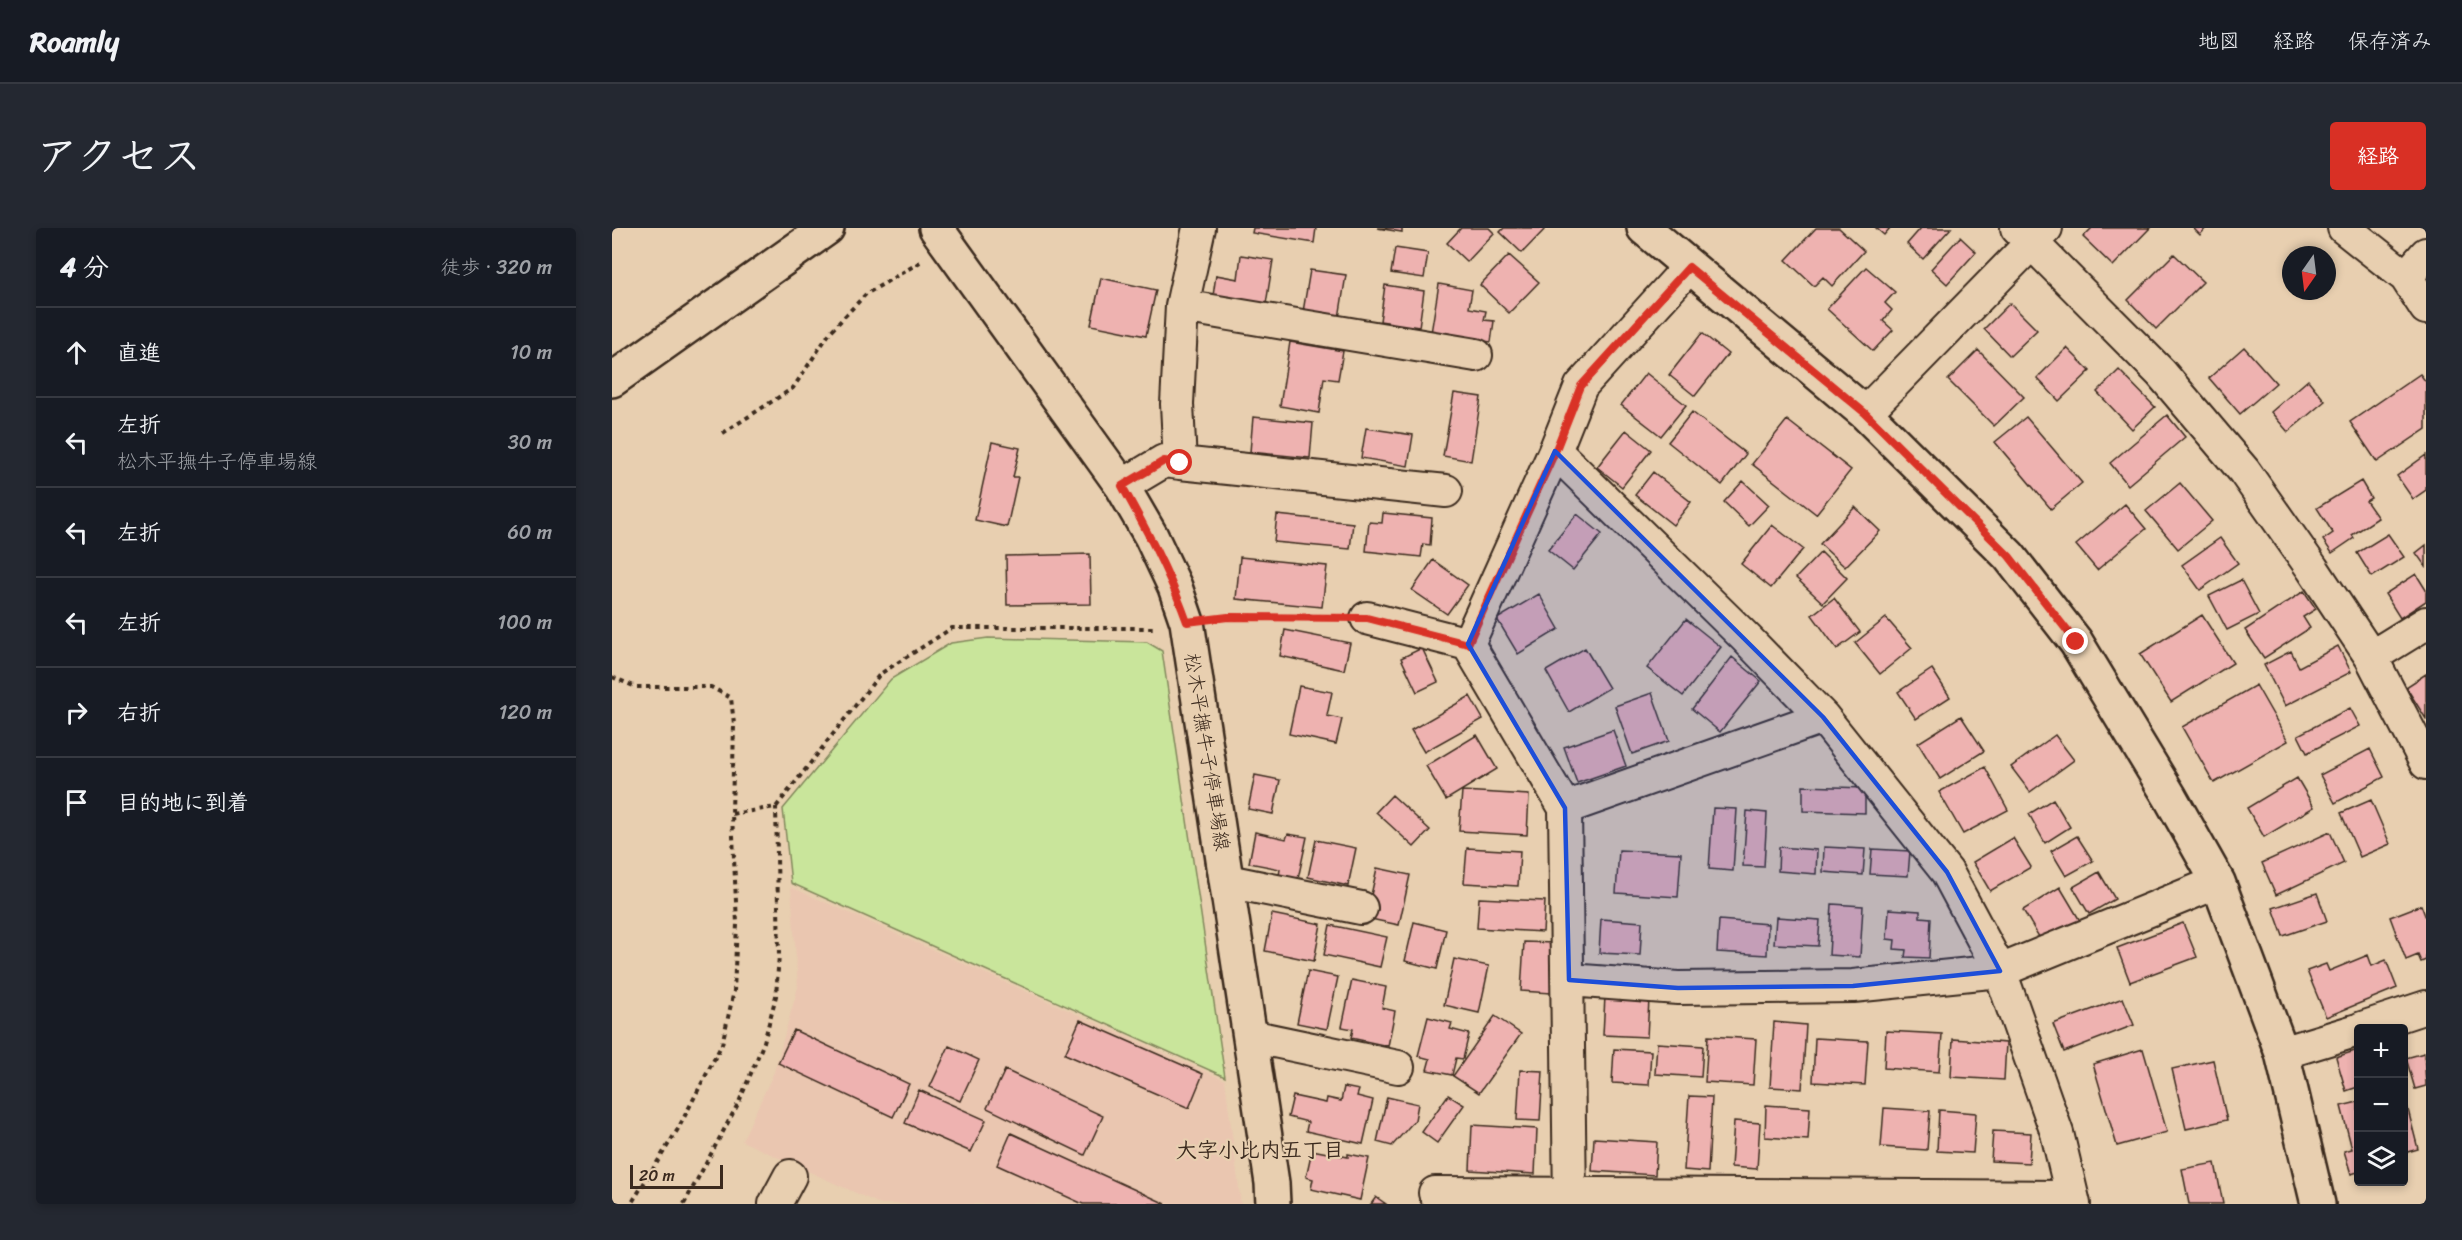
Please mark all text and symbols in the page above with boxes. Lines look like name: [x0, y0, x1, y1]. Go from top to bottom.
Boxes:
text: Roamly: [30, 17, 119, 66]
text: 地図: [2198, 22, 2240, 60]
text: 経路: [2273, 22, 2315, 60]
text: 保存済み: [2348, 22, 2432, 60]
text: アクセス: [36, 119, 201, 193]
button: 経路: [2330, 122, 2426, 190]
text: 4 分: [60, 244, 109, 290]
north arrow: [2282, 246, 2336, 300]
text: 徒歩 · 320 m: [441, 250, 552, 285]
text: 直進: [117, 333, 161, 372]
text: 10 m: [510, 335, 552, 370]
icon: ahead: [60, 336, 93, 369]
text: 左折: [117, 405, 161, 444]
text: 30 m: [508, 425, 552, 460]
icon: left: [60, 426, 93, 459]
text: 松木平撫牛子停車場線: [117, 444, 317, 479]
route start: [1166, 449, 1192, 475]
text: 左折: [117, 513, 161, 552]
text: 60 m: [507, 515, 552, 550]
icon: left: [60, 516, 93, 549]
text: 左折: [117, 603, 161, 642]
text: 100 m: [498, 605, 552, 640]
icon: left: [60, 606, 93, 639]
route end: [2062, 628, 2088, 654]
street label: 松木平撫牛子停車場線: [1174, 650, 1240, 854]
text: 右折: [117, 693, 161, 732]
text: 120 m: [499, 695, 552, 730]
icon: right: [60, 696, 93, 729]
text: 目的地に到着: [117, 783, 249, 822]
icon: arrive: [60, 786, 93, 819]
map controls: [2354, 1024, 2408, 1186]
button: +: [2354, 1024, 2408, 1078]
button: −: [2354, 1078, 2408, 1132]
district label: 大字小比内五丁目: [1176, 1131, 1344, 1169]
button: layers: [2354, 1132, 2408, 1186]
text: 20 m: [639, 1161, 675, 1190]
scale bar: [630, 1162, 723, 1190]

